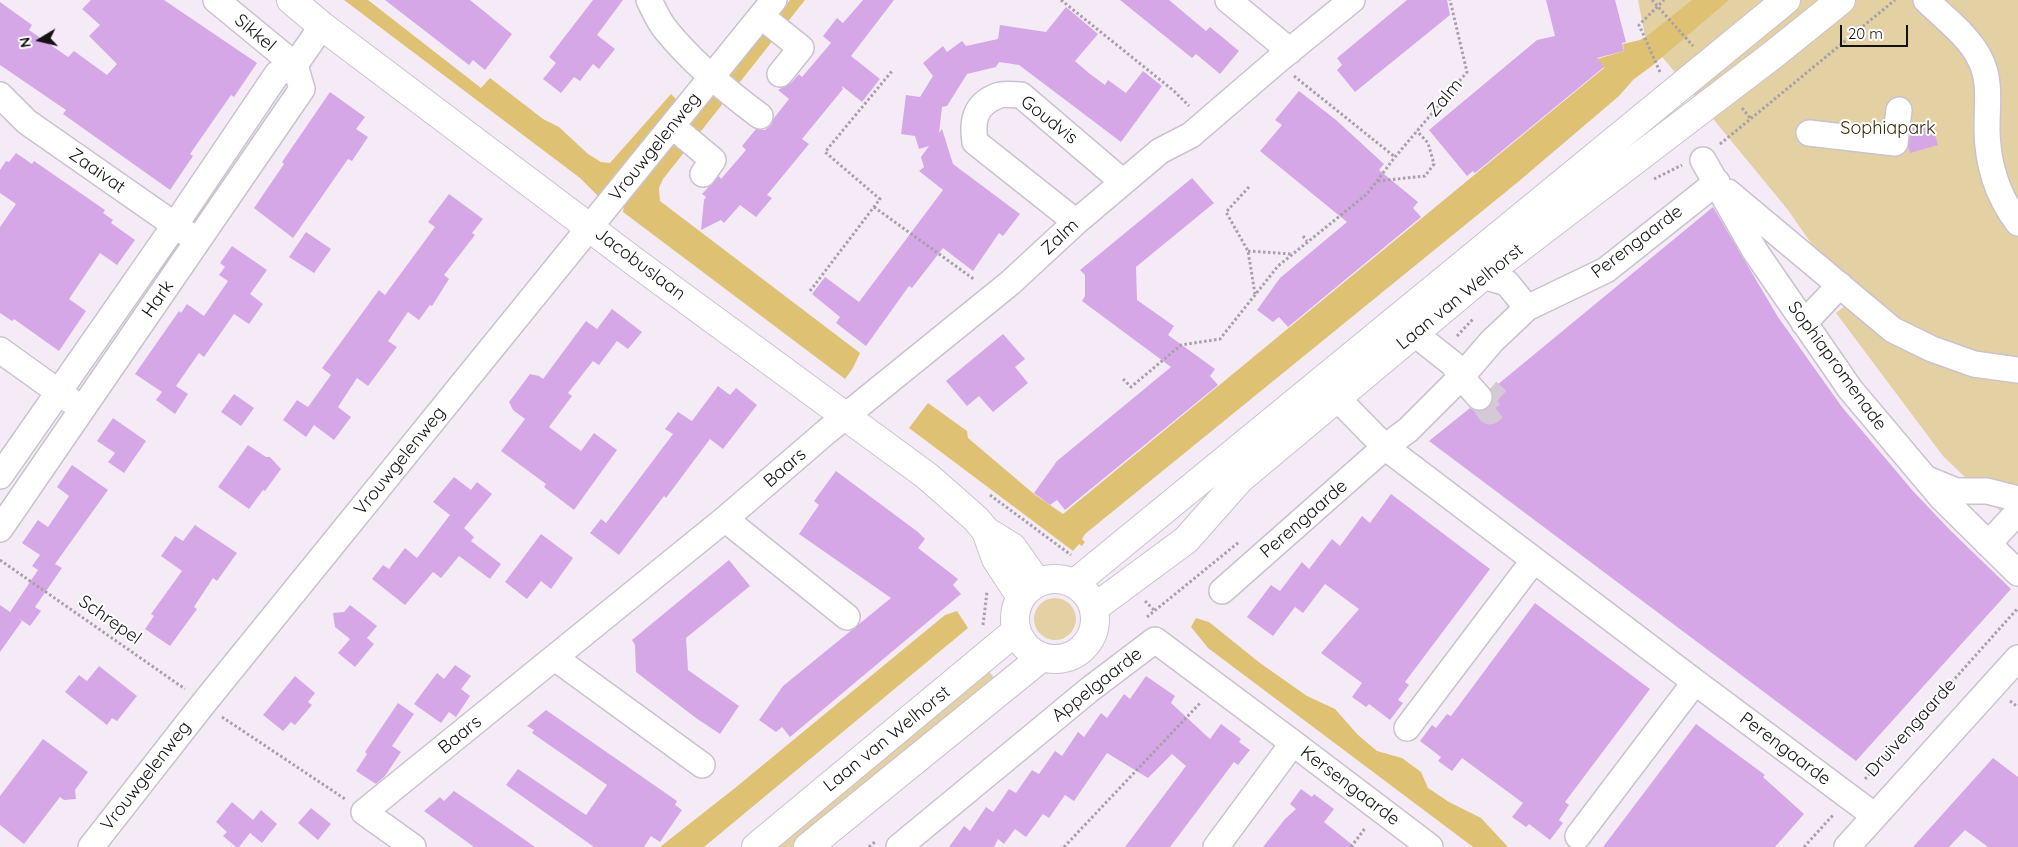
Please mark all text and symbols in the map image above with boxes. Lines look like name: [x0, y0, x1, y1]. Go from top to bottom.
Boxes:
street label: Sikkel: [230, 10, 280, 56]
north arrow: [15, 15, 65, 65]
scale bar: [1843, 15, 1910, 47]
text: 20 m: [1848, 24, 1883, 43]
text: N: [15, 36, 35, 49]
street label: Zalm: [1423, 75, 1467, 121]
street label: Vrouwgelenweg: [605, 88, 705, 206]
street label: Goudvis: [1016, 91, 1082, 149]
park label: Sophiapark: [1840, 118, 1936, 140]
street label: Zaaivat: [65, 144, 129, 198]
street label: Perengaarde: [1587, 201, 1687, 283]
street label: Zalm: [1037, 214, 1083, 260]
street label: Jacobuslaan: [591, 223, 689, 305]
street label: Laan van Welhorst: [1392, 239, 1528, 355]
street label: Hark: [138, 276, 178, 322]
street label: Sophiapromenade: [1783, 297, 1891, 435]
street label: Vrouwgelenweg: [350, 402, 450, 520]
street label: Baars: [759, 444, 811, 492]
street label: Perengaarde: [1256, 475, 1352, 563]
street label: Schrepel: [74, 591, 146, 649]
street label: Appelgaarde: [1048, 643, 1146, 727]
street label: Druivengaarde: [1861, 674, 1961, 782]
street label: Laan van Welhorst: [819, 681, 955, 797]
street label: Perengaarde: [1735, 708, 1835, 790]
street label: Baars: [434, 711, 486, 759]
street label: Vrouwgelenweg: [96, 717, 196, 835]
street label: Kersengaarde: [1296, 742, 1404, 830]

